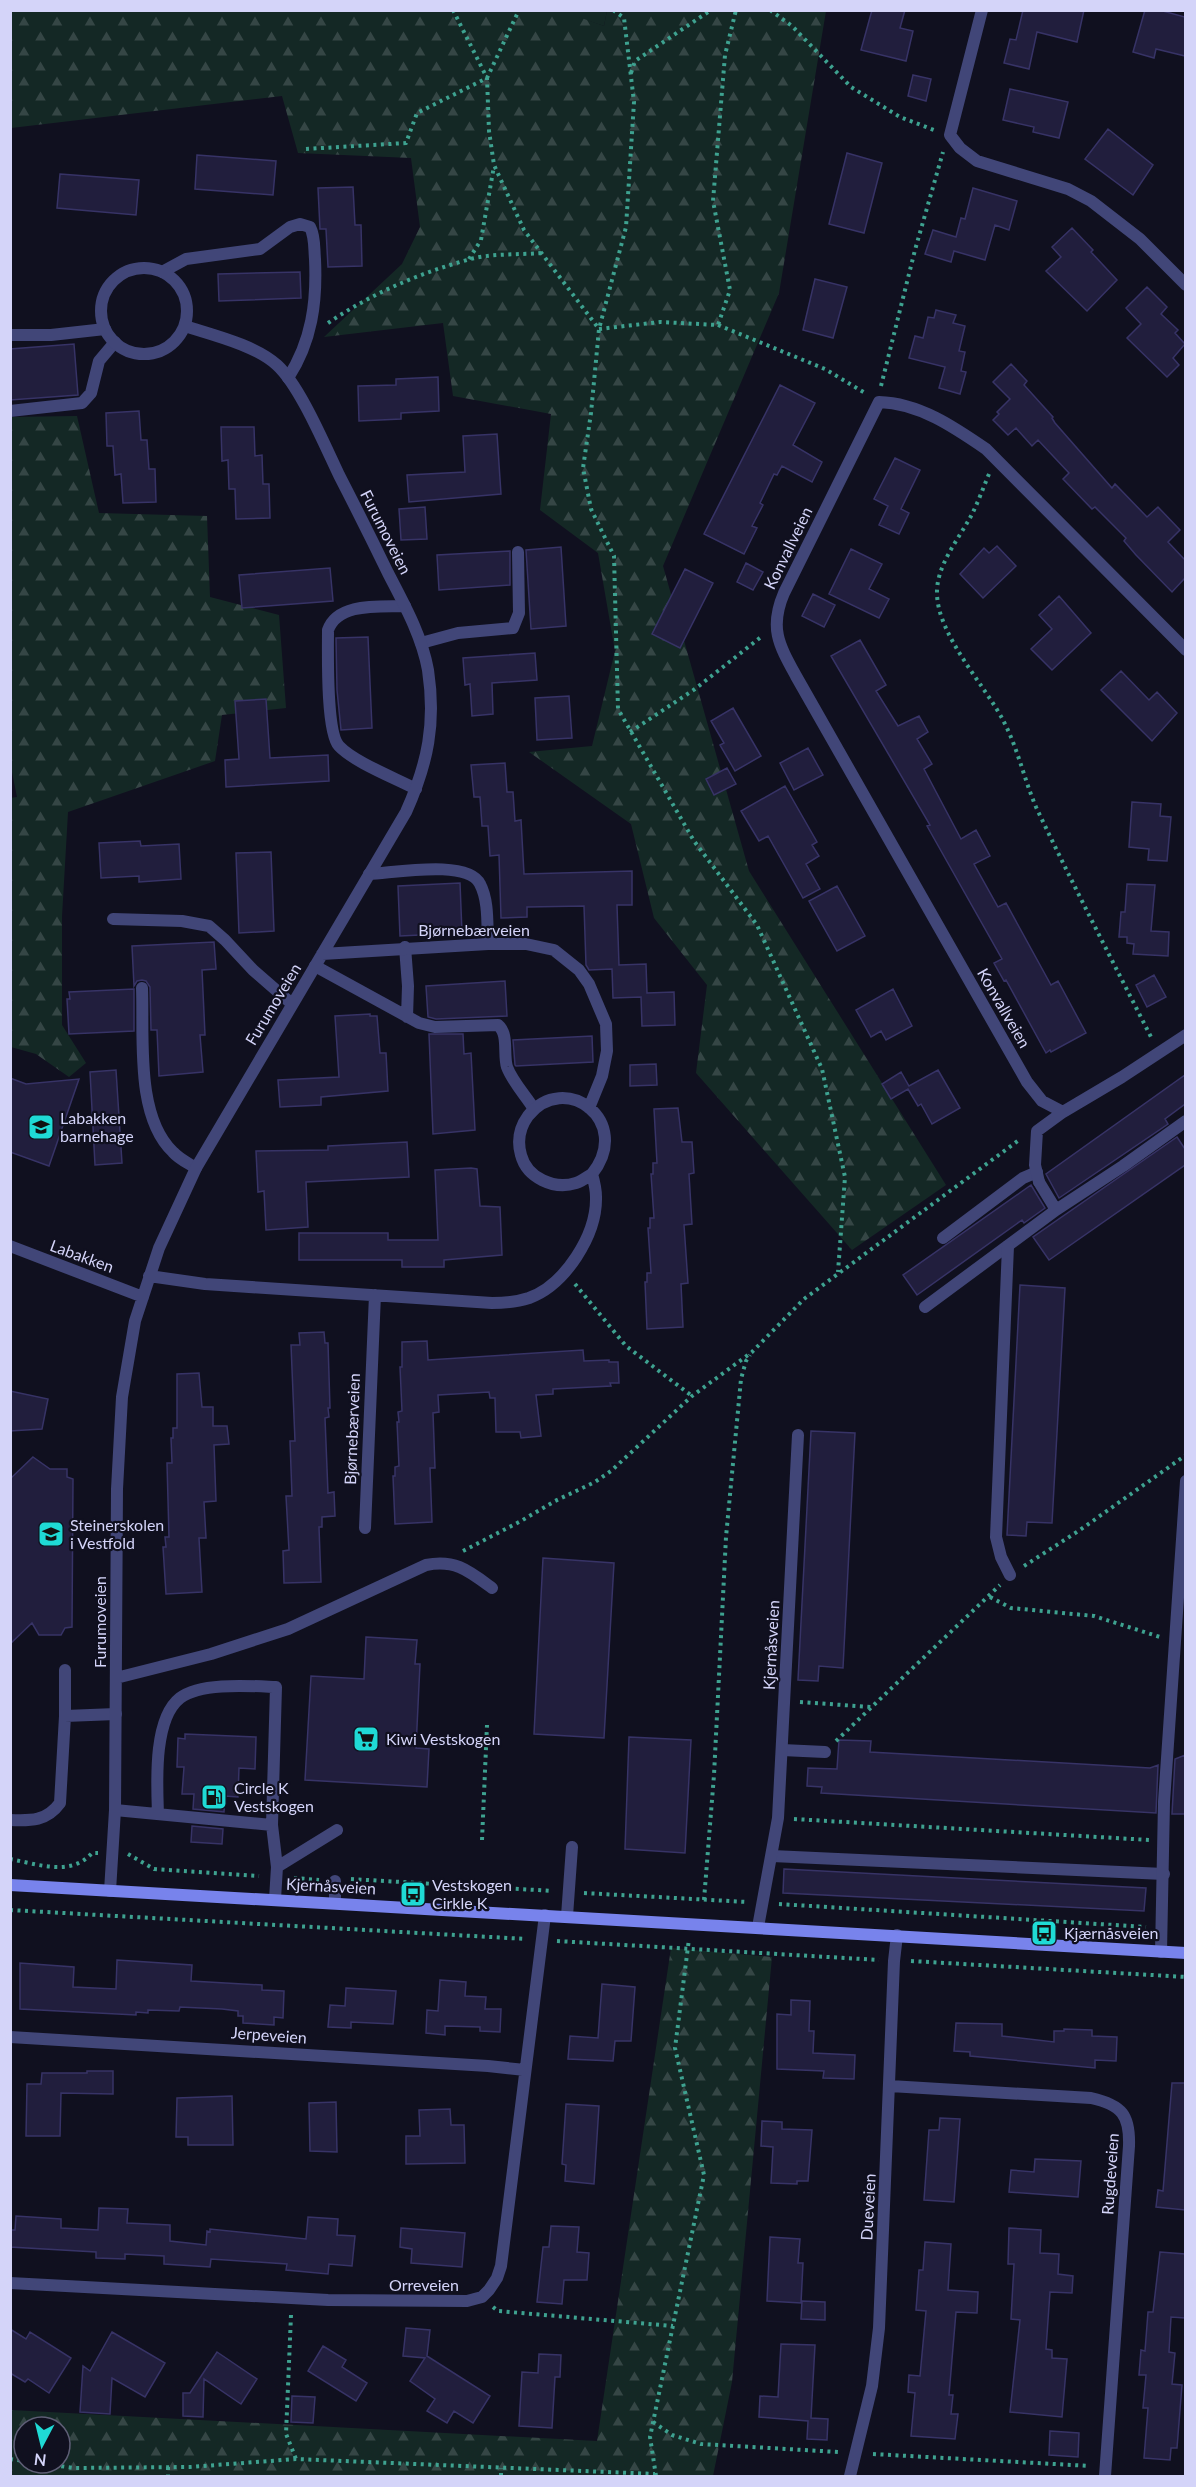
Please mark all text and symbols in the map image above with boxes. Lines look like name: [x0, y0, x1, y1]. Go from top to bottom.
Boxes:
street label: Furumoveien: [357, 487, 416, 577]
street label: Konvallveien: [759, 504, 816, 592]
street label: Bjørnebærveien: [418, 920, 530, 939]
street label: Furumoveien: [241, 959, 304, 1048]
street label: Konvallveien: [974, 964, 1035, 1051]
place label: Labakken barnehage: [60, 1108, 134, 1145]
school or university icon: Labakken barnehage: [26, 1112, 56, 1142]
street label: Labakken: [48, 1235, 117, 1276]
street label: Bjørnebærveien: [340, 1373, 363, 1485]
place label: Steinerskolen i Vestfold: [70, 1515, 164, 1552]
school or university icon: Steinerskolen i Vestfold: [36, 1519, 66, 1549]
street label: Furumoveien: [90, 1576, 109, 1668]
street label: Kjernåsveien: [759, 1599, 782, 1690]
supermarket icon: Kiwi Vestskogen: [351, 1724, 381, 1754]
place label: Kiwi Vestskogen: [386, 1729, 500, 1748]
place label: Circle K Vestskogen: [234, 1778, 314, 1815]
fuel station icon: Circle K Vestskogen: [199, 1782, 229, 1812]
street label: Kjernåsveien: [286, 1874, 377, 1897]
place label: Vestskogen Cirkle K: [432, 1875, 512, 1912]
bus stop icon: Vestskogen Cirkle K: [398, 1879, 428, 1909]
bus stop icon: Kjærnåsveien: [1029, 1918, 1059, 1948]
place label: Kjærnåsveien: [1064, 1923, 1159, 1942]
street label: Jerpeveien: [231, 2022, 307, 2047]
street label: Rugdeveien: [1097, 2133, 1122, 2215]
street label: Dueveien: [856, 2173, 879, 2241]
street label: Orreveien: [389, 2275, 459, 2294]
north arrow: [12, 2415, 72, 2475]
text: N: [33, 2450, 47, 2471]

